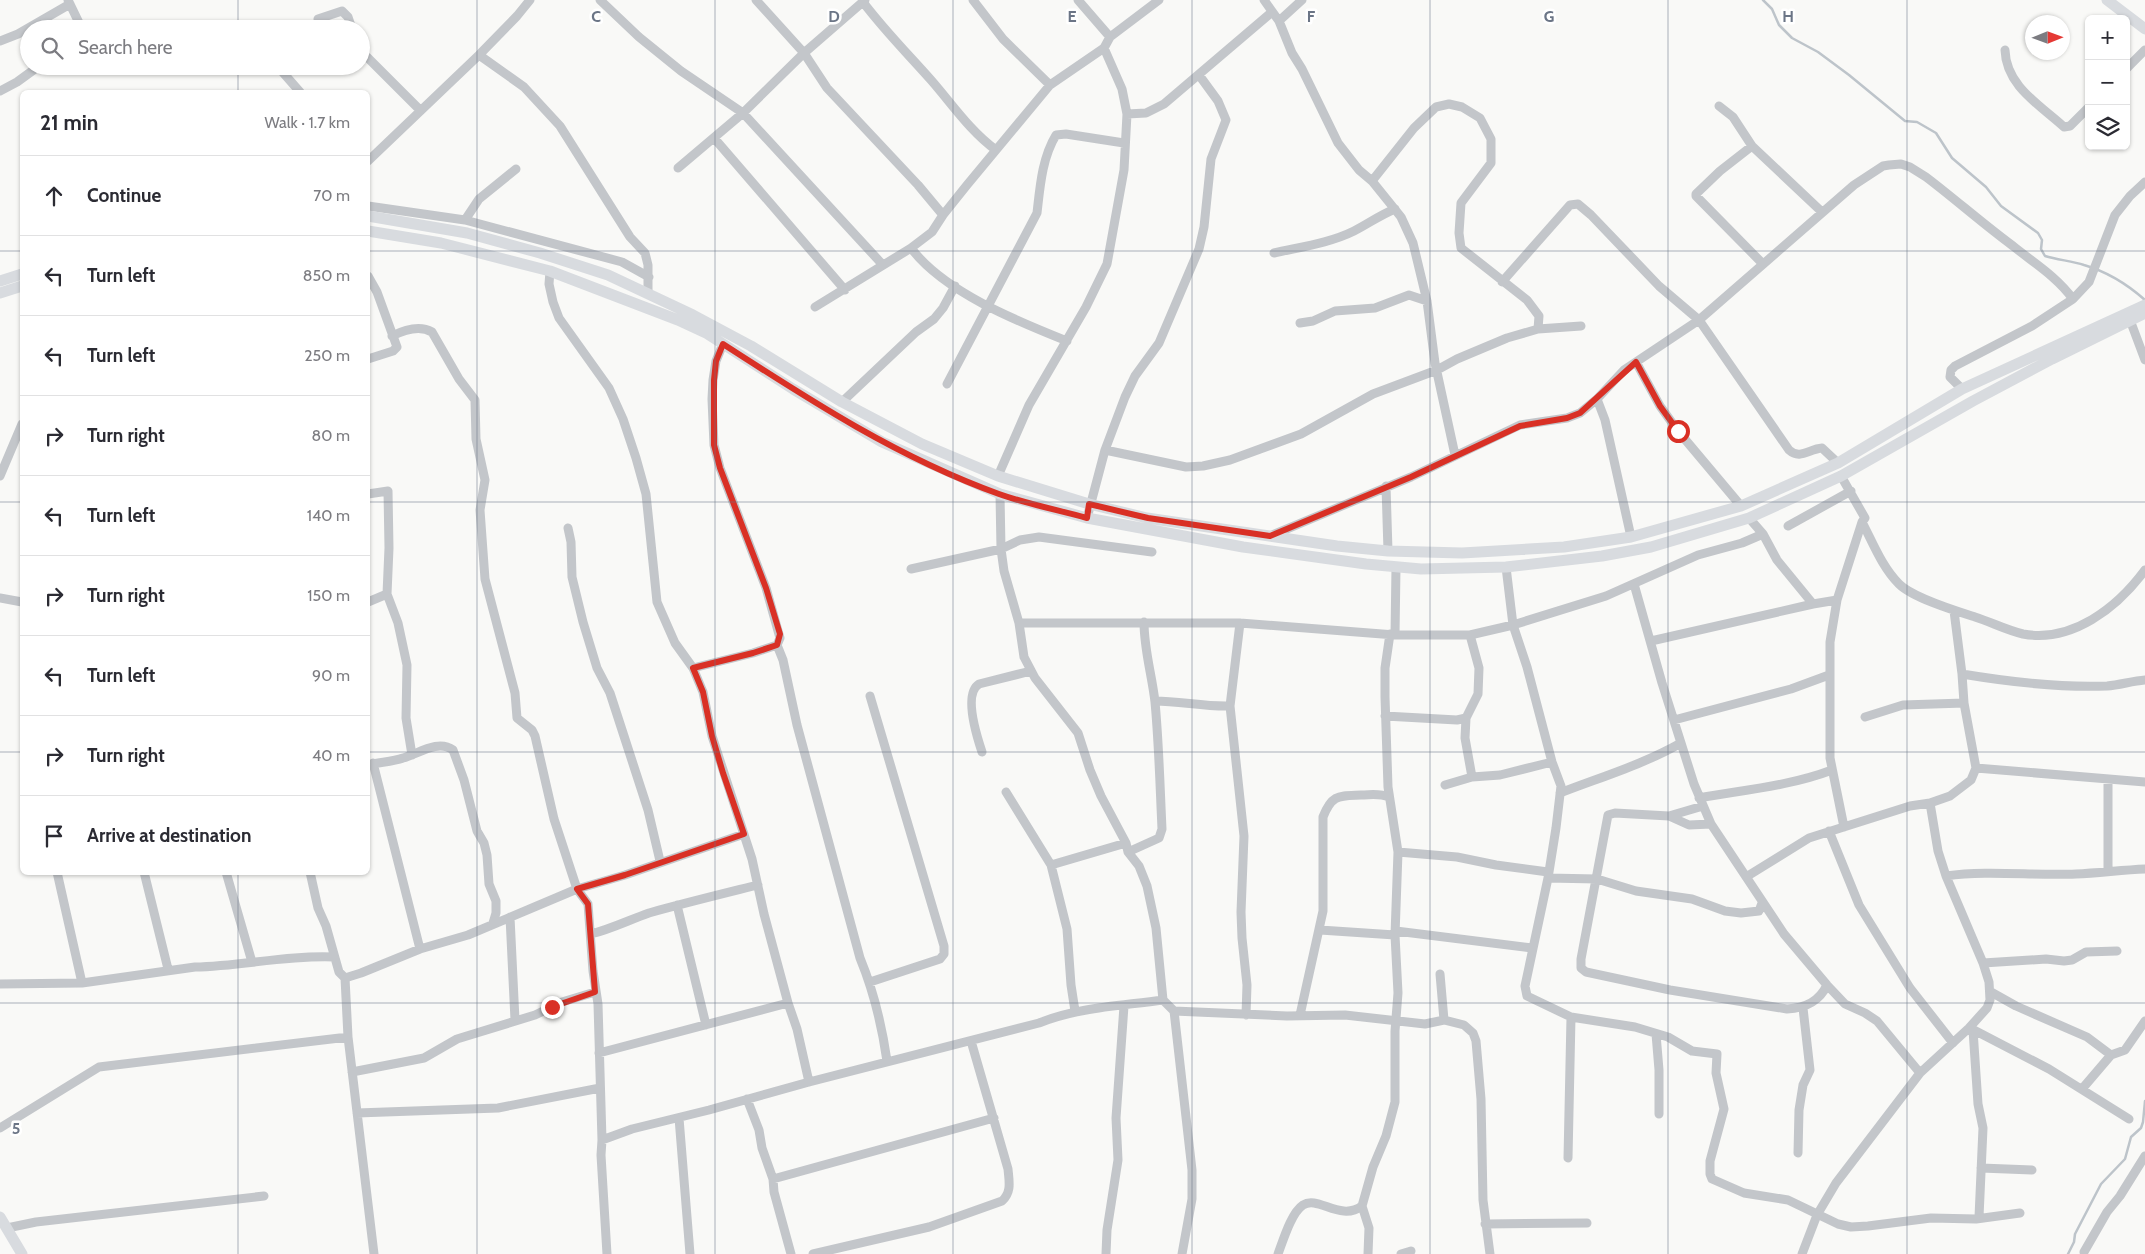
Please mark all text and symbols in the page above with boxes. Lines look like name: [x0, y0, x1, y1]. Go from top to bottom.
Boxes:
text: C: [591, 7, 601, 26]
text: D: [828, 7, 840, 26]
text: E: [1067, 7, 1077, 26]
text: F: [1307, 7, 1316, 26]
text: G: [1544, 7, 1554, 26]
text: H: [1782, 7, 1794, 26]
north arrow: [2025, 15, 2070, 60]
map controls: [2085, 15, 2130, 150]
button: +: [2085, 15, 2130, 60]
search box: [20, 20, 370, 75]
icon: search: [38, 34, 66, 62]
text: Search here: [78, 36, 172, 59]
button: −: [2085, 60, 2130, 105]
button: layers: [2085, 105, 2130, 150]
text: 21 min: [40, 110, 98, 135]
text: Walk · 1.7 km: [264, 113, 350, 132]
icon: ahead: [40, 182, 68, 210]
text: Continue: [87, 184, 161, 207]
text: 70 m: [313, 186, 350, 205]
icon: left: [40, 262, 68, 290]
text: Turn left: [87, 264, 155, 287]
text: 850 m: [303, 266, 350, 285]
icon: left: [40, 342, 68, 370]
text: Turn left: [87, 344, 155, 367]
text: 250 m: [304, 346, 350, 365]
route start: [1667, 420, 1690, 443]
icon: right: [40, 422, 68, 450]
text: Turn right: [87, 424, 165, 447]
text: 80 m: [312, 426, 350, 445]
icon: left: [40, 502, 68, 530]
text: Turn left: [87, 504, 155, 527]
text: 140 m: [307, 506, 350, 525]
icon: right: [40, 582, 68, 610]
text: Turn right: [87, 584, 165, 607]
text: 150 m: [307, 586, 350, 605]
icon: left: [40, 662, 68, 690]
text: Turn left: [87, 664, 155, 687]
text: 90 m: [312, 666, 350, 685]
icon: right: [40, 742, 68, 770]
text: Turn right: [87, 744, 165, 767]
text: 40 m: [312, 746, 350, 765]
icon: arrive: [40, 822, 68, 850]
text: Arrive at destination: [87, 824, 251, 847]
route end: [541, 996, 564, 1019]
text: 5: [12, 1119, 20, 1138]

